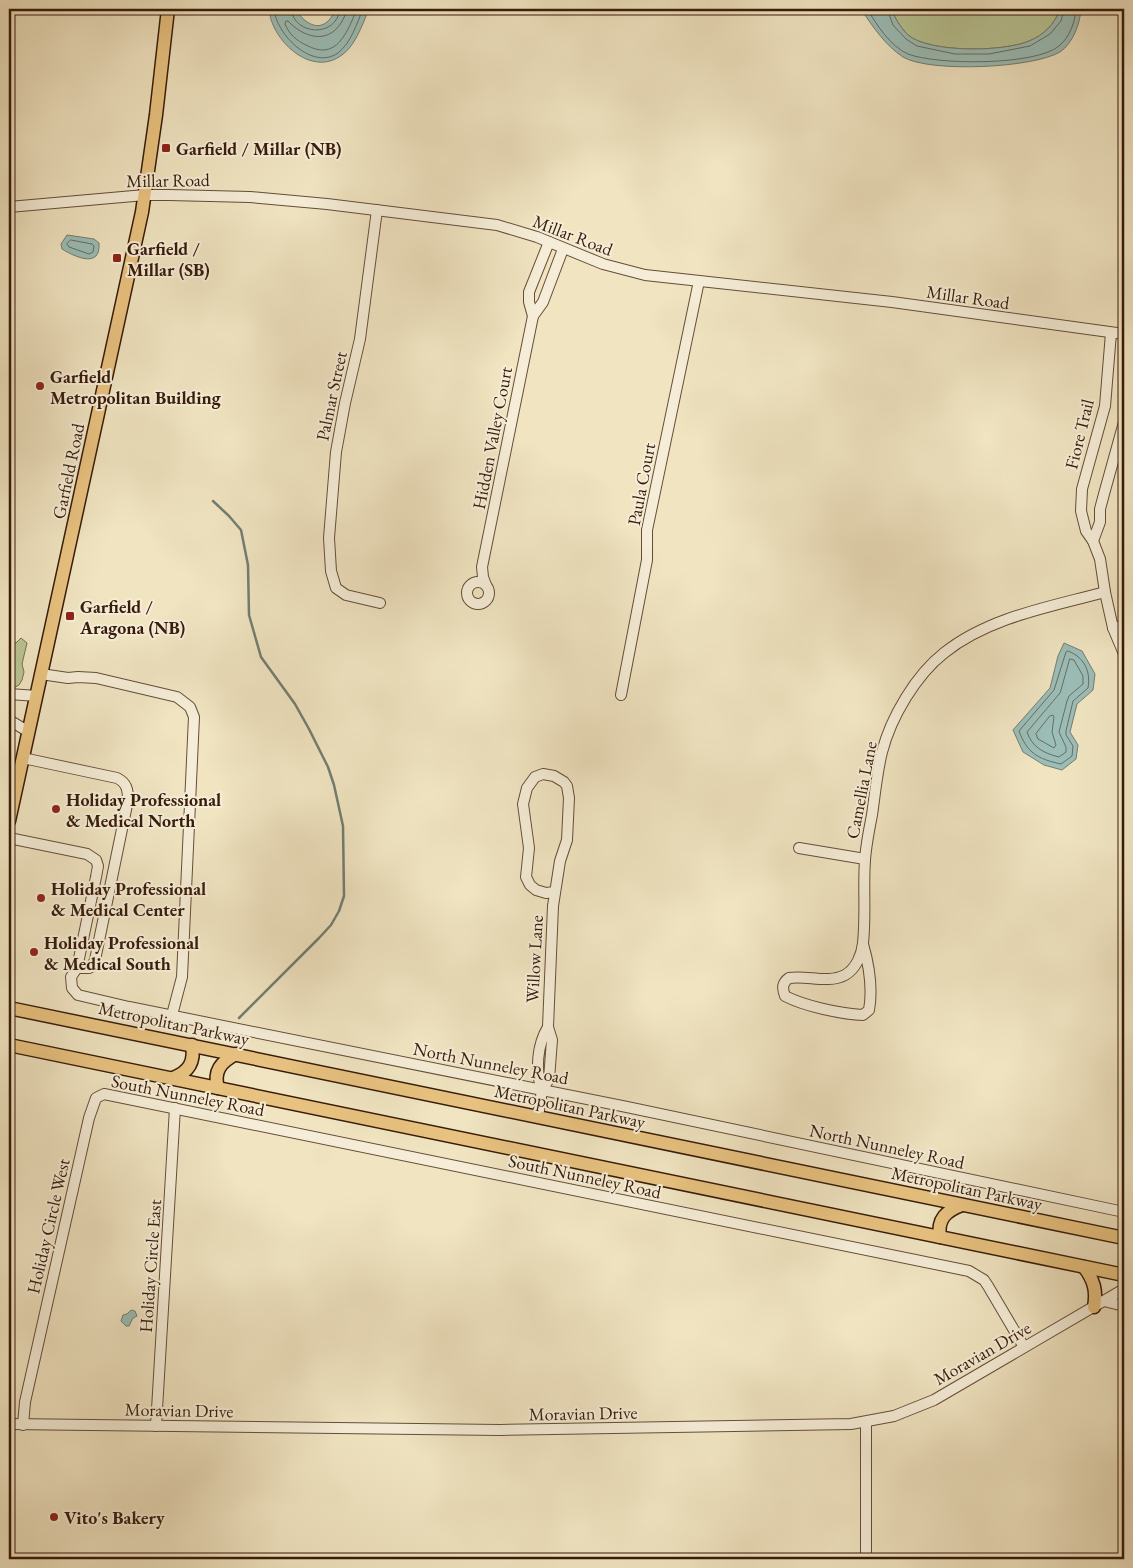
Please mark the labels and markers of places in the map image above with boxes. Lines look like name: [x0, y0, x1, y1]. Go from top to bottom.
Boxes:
place label: Garfield / Millar (NB): [176, 137, 342, 160]
marker: Garfield / Millar (NB): [160, 142, 172, 154]
place label: Garfield / Millar (SB): [127, 237, 210, 281]
marker: Garfield / Millar (SB): [111, 252, 123, 264]
place label: Garfield Metropolitan Building: [50, 365, 222, 409]
marker: Garfield Metropolitan Building: [34, 380, 46, 392]
place label: Garfield / Aragona (NB): [79, 595, 185, 639]
marker: Garfield / Aragona (NB): [64, 610, 76, 622]
place label: Holiday Professional & Medical North: [66, 788, 221, 832]
marker: Holiday Professional & Medical North: [50, 803, 62, 815]
place label: Holiday Professional & Medical Center: [51, 877, 206, 921]
marker: Holiday Professional & Medical Center: [35, 892, 47, 904]
place label: Holiday Professional & Medical South: [44, 931, 199, 975]
marker: Holiday Professional & Medical South: [28, 946, 40, 958]
place label: Vito's Bakery: [64, 1506, 165, 1529]
marker: Vito's Bakery: [48, 1511, 60, 1523]

